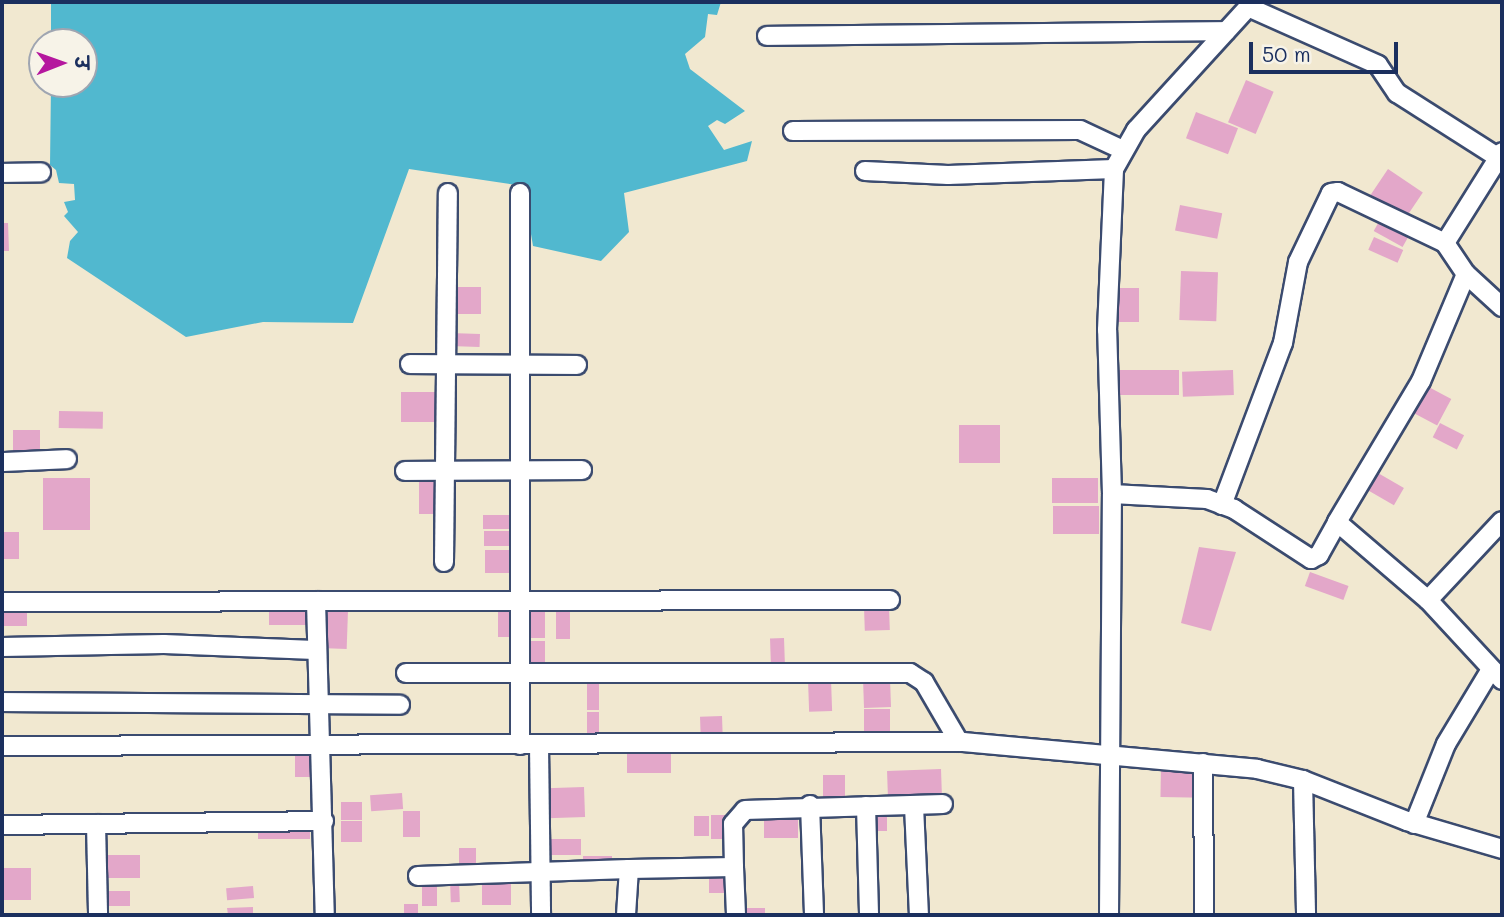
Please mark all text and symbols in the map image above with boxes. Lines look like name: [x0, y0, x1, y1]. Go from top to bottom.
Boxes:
north arrow: [28, 28, 98, 98]
scale bar: [1252, 28, 1401, 72]
text: 50 m: [1262, 40, 1311, 67]
text: उ: [70, 56, 95, 69]

